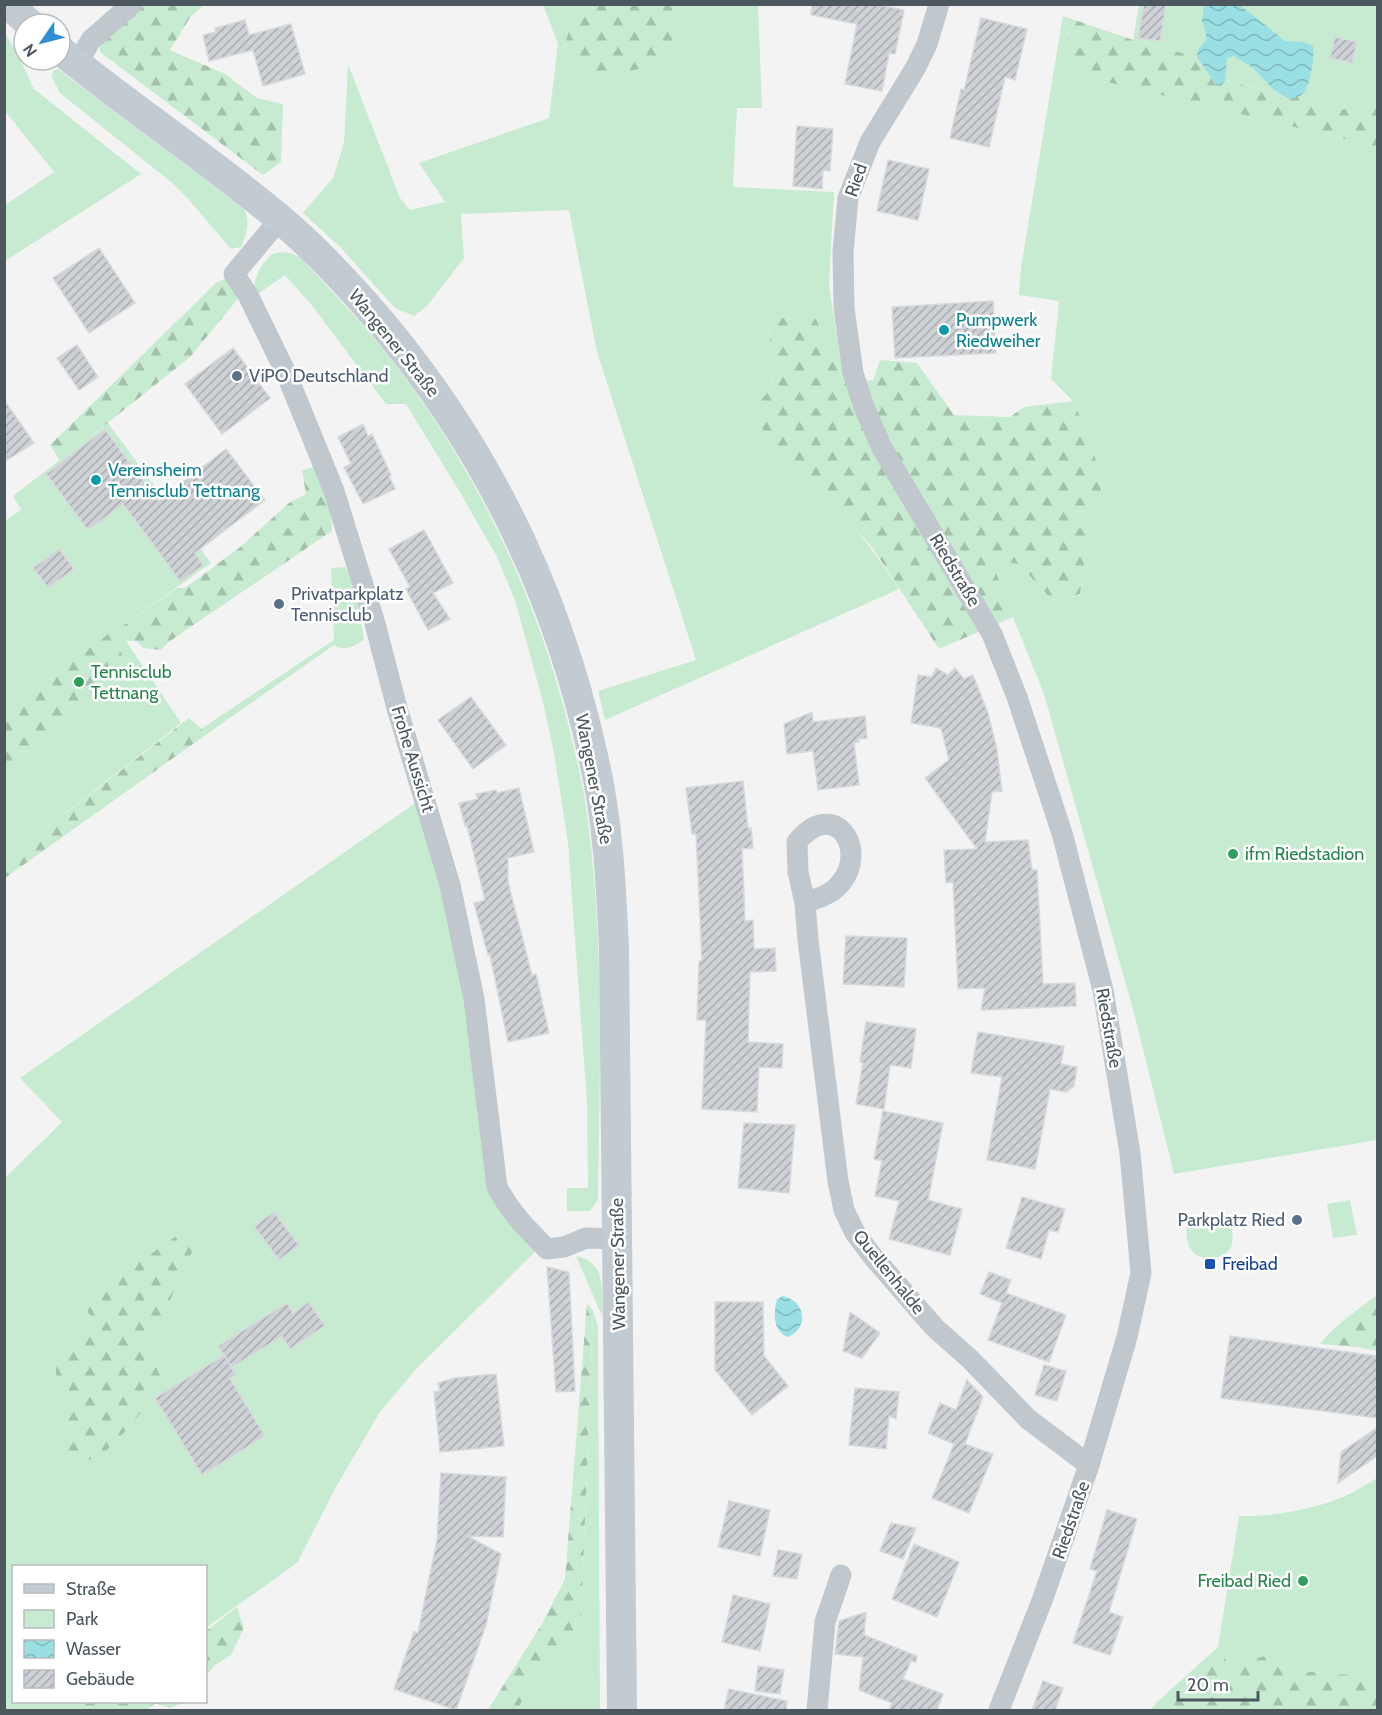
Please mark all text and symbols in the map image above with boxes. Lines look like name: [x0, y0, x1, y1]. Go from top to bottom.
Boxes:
north arrow: [12, 12, 72, 72]
text: N: [19, 40, 41, 60]
street label: Ried: [840, 160, 872, 200]
street label: Wangener Straße: [344, 285, 444, 401]
place label: Pumpwerk Riedweiher: [956, 309, 1041, 352]
marker: Pumpwerk Riedweiher: [937, 323, 951, 337]
place label: ViPO Deutschland: [249, 365, 389, 387]
marker: ViPO Deutschland: [230, 369, 244, 383]
place label: Vereinsheim Tennisclub Tettnang: [108, 459, 261, 502]
marker: Vereinsheim Tennisclub Tettnang: [89, 473, 103, 487]
street label: Riedstraße: [925, 530, 985, 610]
place label: Privatparkplatz Tennisclub: [291, 583, 404, 626]
marker: Privatparkplatz Tennisclub: [272, 597, 286, 611]
place label: Tennisclub Tettnang: [91, 661, 172, 704]
marker: Tennisclub Tettnang: [72, 675, 86, 689]
street label: Frohe Aussicht: [386, 703, 440, 815]
street label: Wangener Straße: [571, 712, 617, 846]
place label: ifm Riedstadion: [1245, 843, 1364, 865]
marker: ifm Riedstadion: [1226, 847, 1240, 861]
street label: Riedstraße: [1091, 986, 1127, 1070]
street label: Wangener Straße: [606, 1198, 630, 1330]
place label: Parkplatz Ried: [1177, 1209, 1285, 1231]
marker: Parkplatz Ried: [1290, 1213, 1304, 1227]
street label: Quellenhalde: [848, 1225, 930, 1319]
place label: Freibad: [1222, 1253, 1278, 1275]
marker: Freibad: [1203, 1257, 1217, 1271]
street label: Riedstraße: [1047, 1478, 1095, 1562]
legend: [12, 1565, 207, 1703]
place label: Freibad Ried: [1197, 1570, 1291, 1592]
marker: Freibad Ried: [1296, 1574, 1310, 1588]
text: Straße: [66, 1578, 116, 1600]
text: Park: [66, 1608, 99, 1630]
text: Wasser: [66, 1638, 121, 1660]
scale bar: [1178, 1664, 1258, 1702]
text: Gebäude: [66, 1668, 135, 1690]
text: 20 m: [1187, 1674, 1229, 1696]

